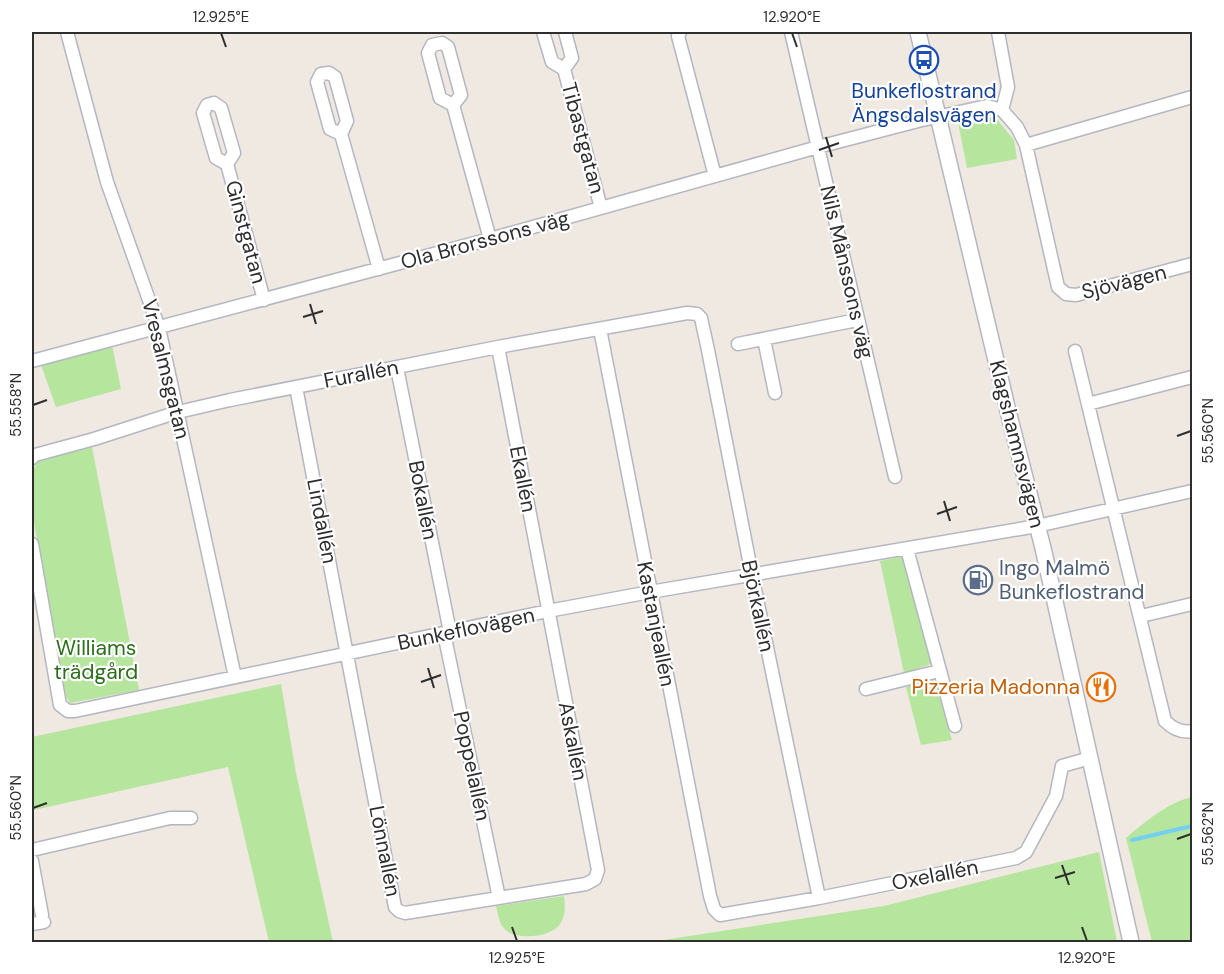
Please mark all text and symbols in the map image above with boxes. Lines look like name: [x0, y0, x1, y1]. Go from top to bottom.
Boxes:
text: 12.925°E: [193, 7, 249, 27]
text: 12.920°E: [763, 7, 821, 27]
bus stop icon: Bunkeflostrand Ängsdalsvägen: [908, 44, 940, 76]
place label: Bunkeflostrand Ängsdalsvägen: [851, 77, 997, 129]
street label: Tibastgatan: [555, 79, 611, 197]
street label: Ginstgatan: [219, 177, 273, 287]
street label: Nils Månssons väg: [813, 183, 881, 362]
street label: Ola Brorssons väg: [398, 204, 573, 276]
street label: Sjövägen: [1079, 258, 1169, 306]
street label: Vresalmsgatan: [135, 296, 197, 442]
street label: Furallén: [321, 353, 401, 395]
street label: Klagshamnsvägen: [983, 357, 1051, 531]
text: 55.558°N: [6, 373, 26, 437]
text: 55.560°N: [1198, 398, 1218, 464]
street label: Ekallén: [503, 443, 543, 515]
street label: Bokallén: [402, 458, 444, 542]
street label: Lindallén: [300, 476, 344, 566]
place label: Ingo Malmö Bunkeflostrand: [999, 554, 1145, 606]
street label: Björkallén: [735, 557, 781, 655]
street label: Kastanjeallén: [630, 559, 682, 689]
fuel station icon: Ingo Malmö Bunkeflostrand: [962, 564, 994, 596]
street label: Bunkeflovägen: [395, 601, 537, 657]
park label: Williams trädgård: [54, 634, 138, 686]
restaurant icon: Pizzeria Madonna: [1085, 671, 1117, 703]
place label: Pizzeria Madonna: [912, 673, 1080, 701]
street label: Askallén: [552, 699, 594, 783]
street label: Poppelallén: [447, 708, 497, 824]
text: 55.560°N: [6, 775, 26, 841]
text: 55.562°N: [1198, 802, 1218, 866]
street label: Lönnallén: [362, 803, 408, 899]
street label: Oxelallén: [889, 853, 981, 897]
text: 12.925°E: [489, 948, 545, 968]
text: 12.920°E: [1058, 948, 1116, 968]

